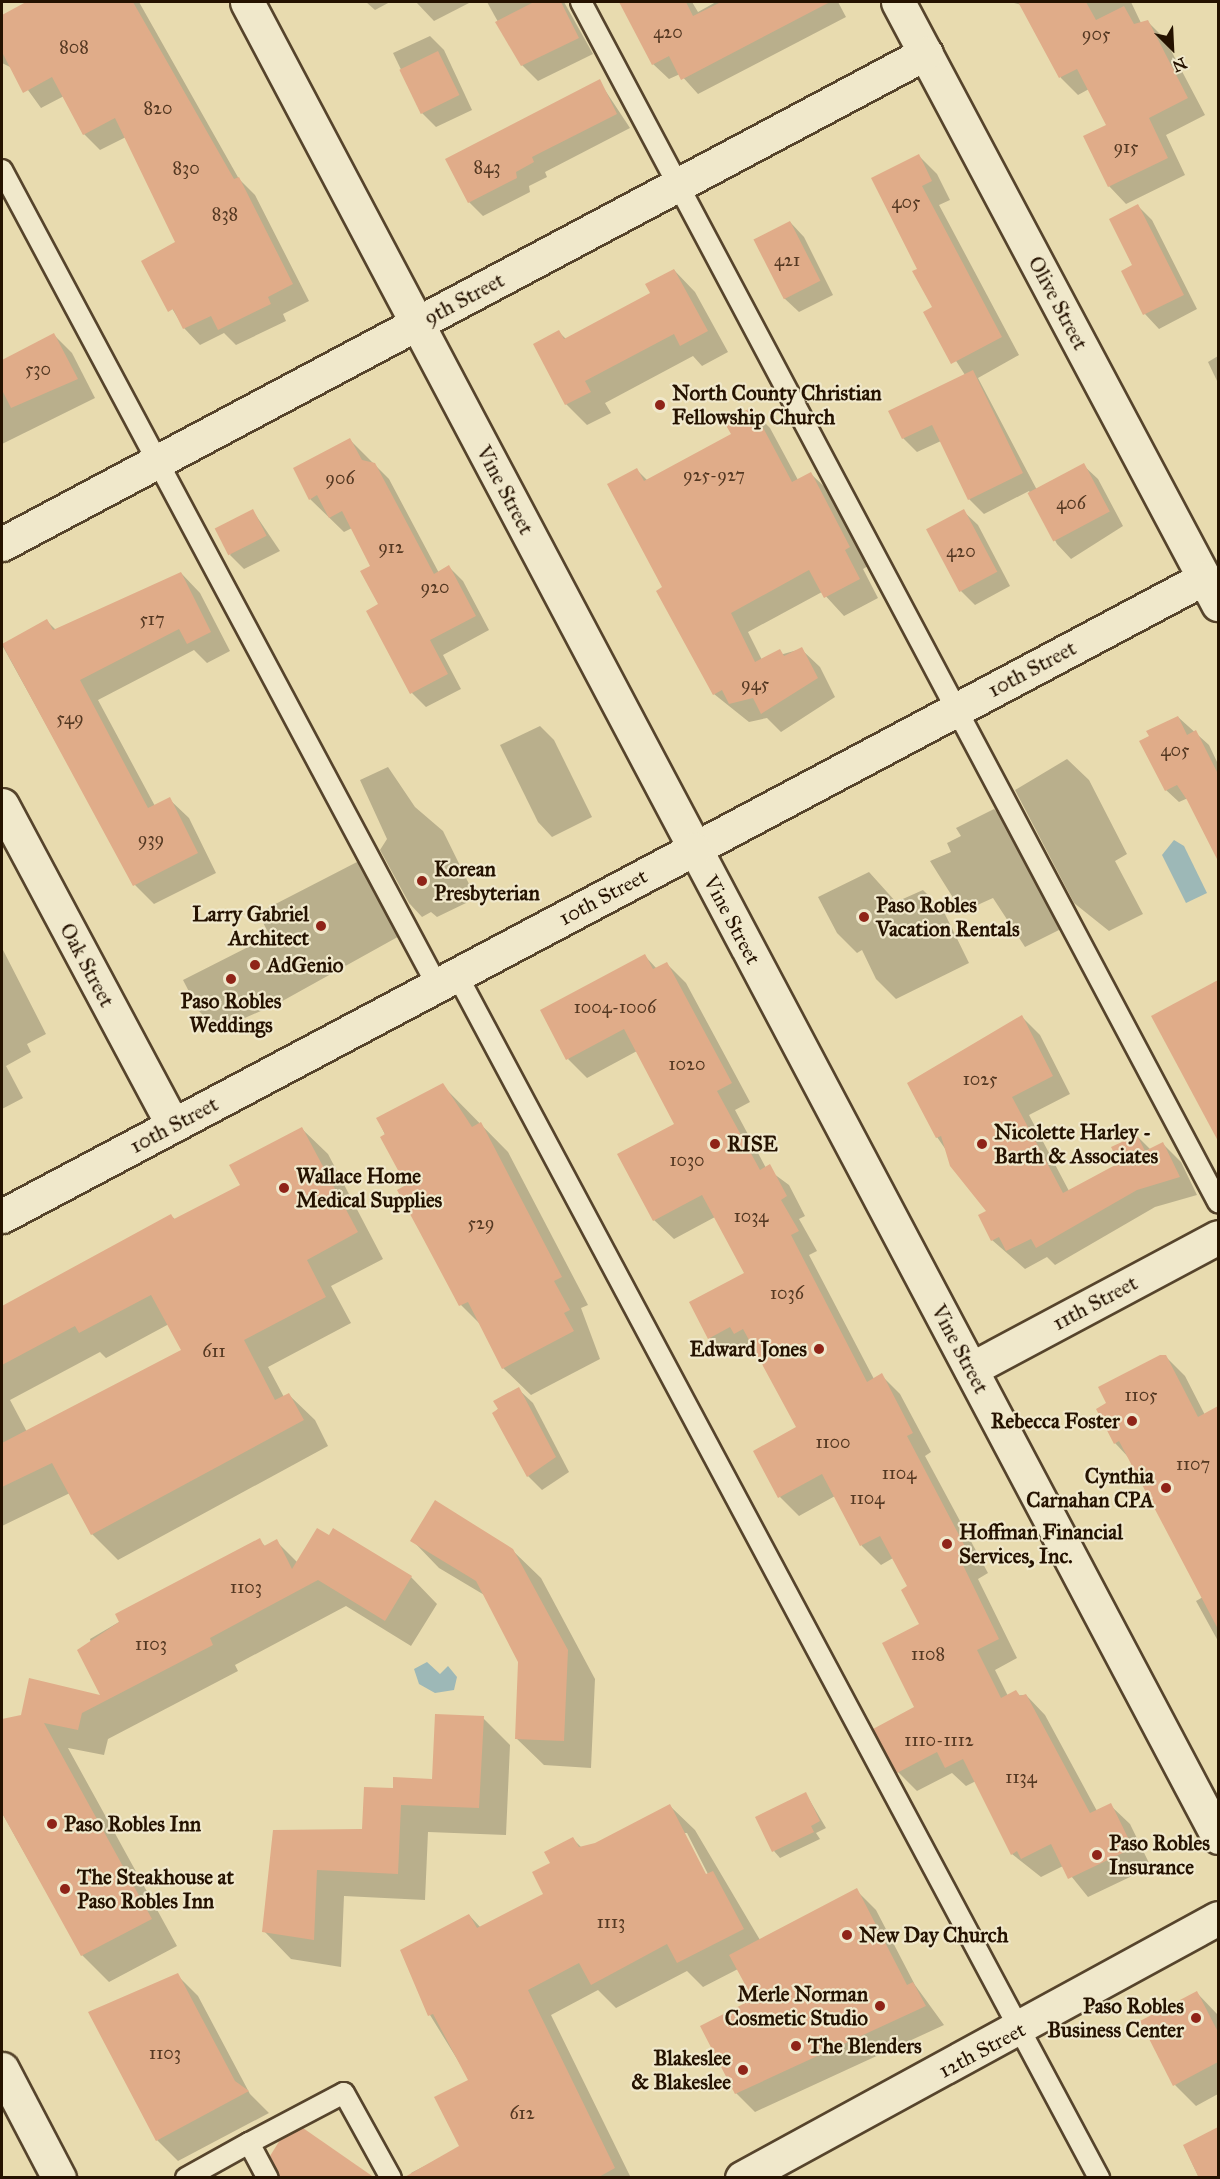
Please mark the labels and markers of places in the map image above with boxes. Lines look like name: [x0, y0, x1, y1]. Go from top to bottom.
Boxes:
place label: North County Christian Fellowship Church: [672, 380, 882, 430]
marker: North County Christian Fellowship Church: [653, 398, 667, 412]
place label: Korean Presbyterian: [434, 856, 540, 906]
marker: Korean Presbyterian: [415, 874, 429, 888]
place label: Paso Robles Vacation Rentals: [876, 892, 1020, 942]
place label: Larry Gabriel Architect: [192, 901, 309, 951]
marker: Paso Robles Vacation Rentals: [857, 910, 871, 924]
marker: Larry Gabriel Architect: [314, 919, 328, 933]
place label: AdGenio: [267, 952, 343, 978]
marker: AdGenio: [248, 958, 262, 972]
marker: Paso Robles Weddings: [224, 972, 238, 986]
place label: Paso Robles Weddings: [181, 988, 281, 1038]
place label: Nicolette Harley - Barth & Associates: [994, 1119, 1158, 1169]
place label: RISE: [727, 1131, 778, 1157]
marker: RISE: [708, 1137, 722, 1151]
marker: Nicolette Harley - Barth & Associates: [975, 1137, 989, 1151]
place label: Wallace Home Medical Supplies: [296, 1163, 442, 1213]
marker: Wallace Home Medical Supplies: [277, 1181, 291, 1195]
place label: Edward Jones: [690, 1336, 807, 1362]
marker: Edward Jones: [812, 1342, 826, 1356]
place label: Rebecca Foster: [991, 1408, 1120, 1434]
marker: Rebecca Foster: [1125, 1414, 1139, 1428]
place label: Cynthia Carnahan CPA: [1026, 1463, 1154, 1513]
marker: Cynthia Carnahan CPA: [1159, 1481, 1173, 1495]
place label: Hoffman Financial Services, Inc.: [959, 1519, 1123, 1569]
marker: Hoffman Financial Services, Inc.: [940, 1537, 954, 1551]
place label: Paso Robles Inn: [64, 1811, 201, 1837]
marker: Paso Robles Inn: [45, 1817, 59, 1831]
place label: Paso Robles Insurance: [1109, 1830, 1210, 1880]
marker: Paso Robles Insurance: [1090, 1848, 1104, 1862]
place label: The Steakhouse at Paso Robles Inn: [77, 1864, 234, 1914]
marker: The Steakhouse at Paso Robles Inn: [58, 1882, 72, 1896]
place label: New Day Church: [859, 1922, 1008, 1948]
marker: New Day Church: [840, 1928, 854, 1942]
place label: Merle Norman Cosmetic Studio: [725, 1981, 868, 2031]
place label: Paso Robles Business Center: [1047, 1993, 1184, 2043]
marker: Merle Norman Cosmetic Studio: [873, 1999, 887, 2013]
marker: Paso Robles Business Center: [1189, 2011, 1203, 2025]
place label: The Blenders: [808, 2033, 922, 2059]
marker: The Blenders: [789, 2039, 803, 2053]
place label: Blakeslee & Blakeslee: [631, 2045, 731, 2095]
marker: Blakeslee & Blakeslee: [736, 2063, 750, 2077]

